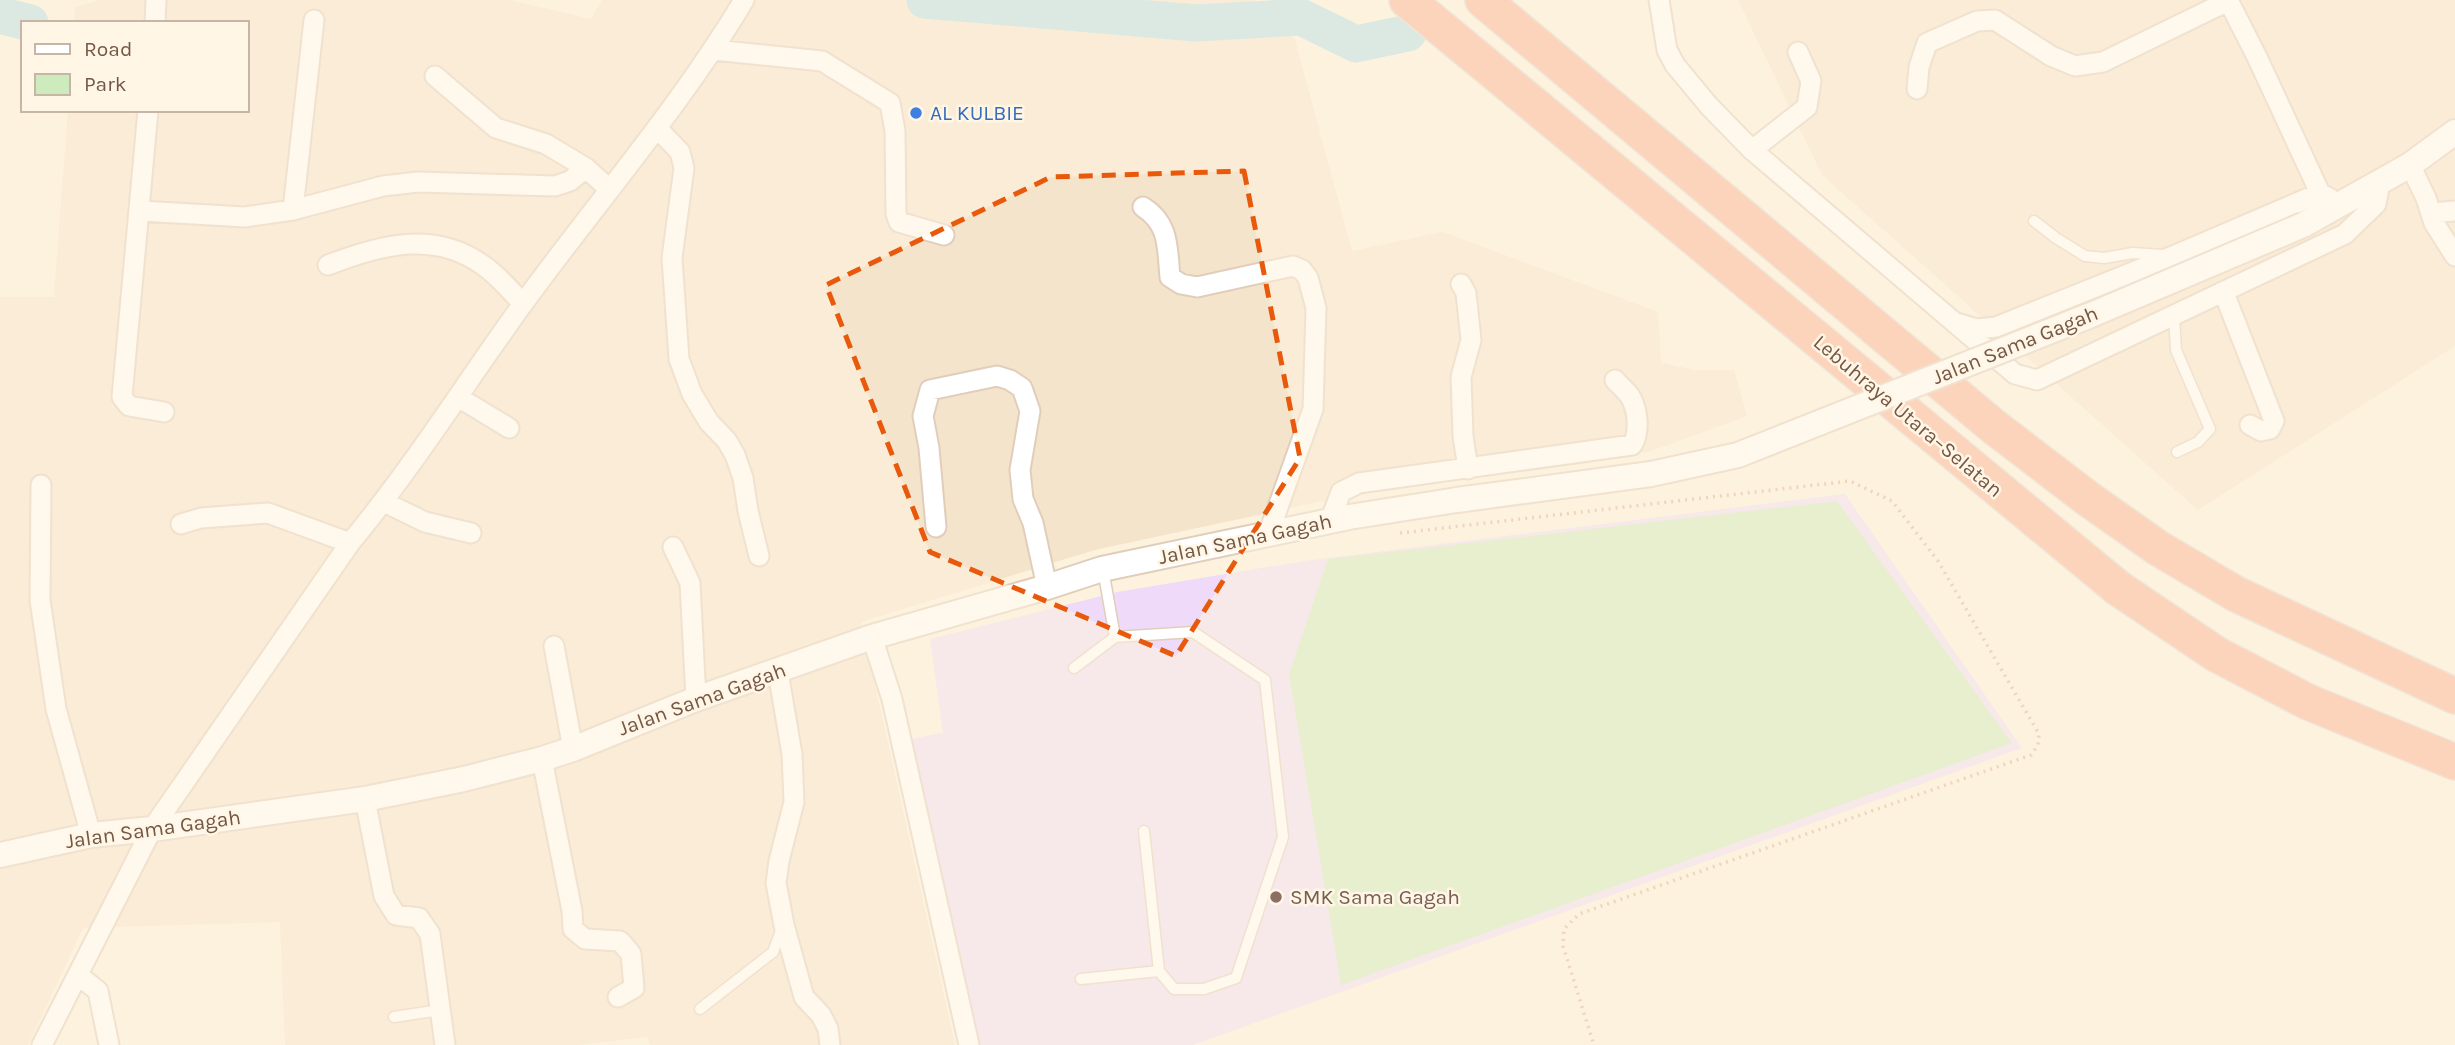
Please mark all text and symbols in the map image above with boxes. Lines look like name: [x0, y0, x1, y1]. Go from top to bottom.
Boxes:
legend: [21, 21, 248, 112]
text: Road: [84, 37, 132, 61]
text: Park: [84, 72, 127, 96]
place label: AL KULBIE: [930, 101, 1024, 125]
marker: AL KULBIE: [908, 105, 924, 121]
street label: Jalan Sama Gagah: [1929, 301, 2101, 389]
street label: Lebuhraya Utara–Selatan: [1809, 330, 2007, 502]
street label: Jalan Sama Gagah: [1156, 509, 1334, 569]
street label: Jalan Sama Gagah: [615, 657, 789, 741]
street label: Jalan Sama Gagah: [64, 805, 242, 853]
place label: SMK Sama Gagah: [1290, 885, 1460, 909]
marker: SMK Sama Gagah: [1268, 889, 1284, 905]

